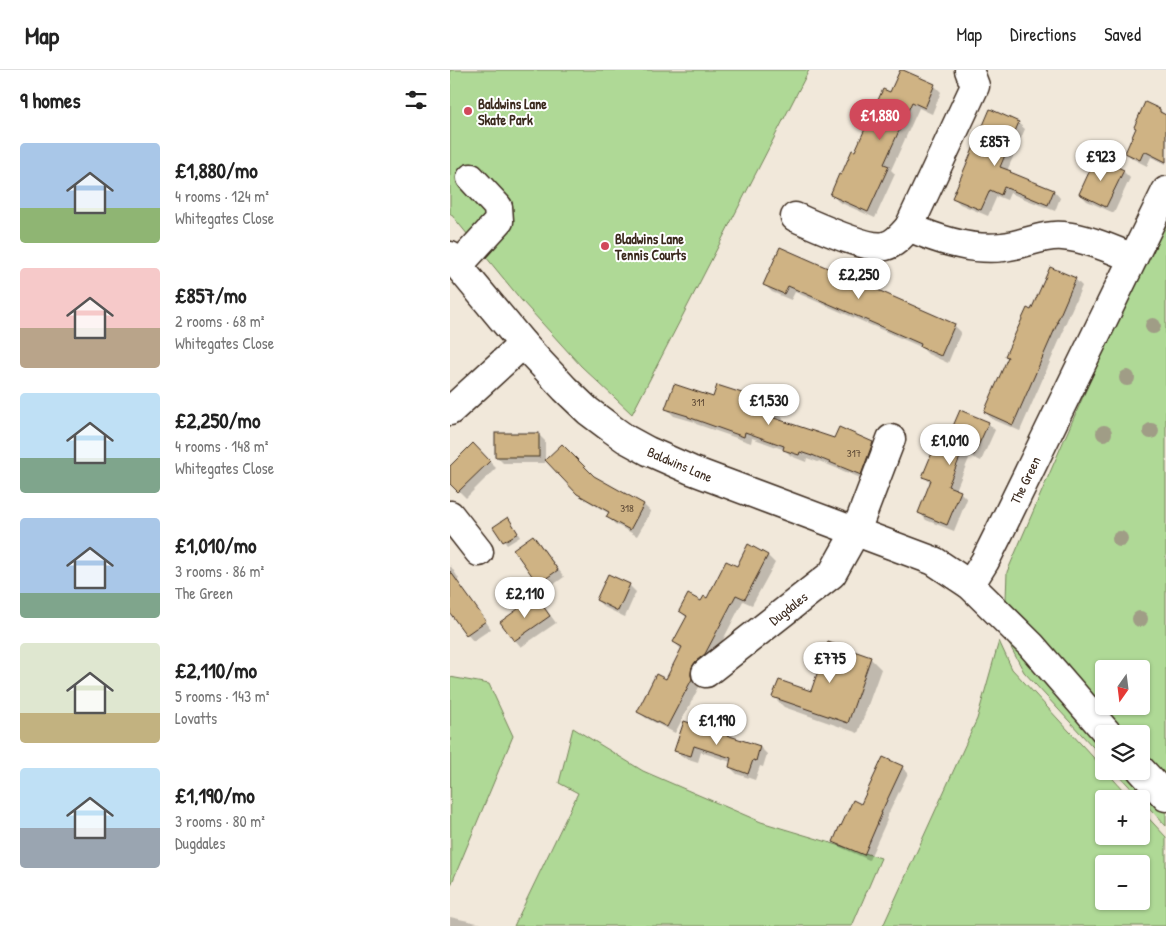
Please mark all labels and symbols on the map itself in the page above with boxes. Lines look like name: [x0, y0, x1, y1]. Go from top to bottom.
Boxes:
place label: Baldwins Lane Skate Park: [478, 94, 547, 129]
pin: £1,880: [839, 98, 921, 141]
marker: Baldwins Lane Skate Park: [462, 105, 474, 117]
pin: £857: [965, 124, 1025, 167]
pin: £923: [1071, 140, 1131, 182]
place label: Bladwins Lane Tennis Courts: [614, 229, 687, 264]
marker: Bladwins Lane Tennis Courts: [599, 240, 611, 252]
pin: £2,250: [818, 258, 900, 300]
pin: £1,530: [728, 384, 810, 426]
house number: 311: [692, 395, 704, 409]
pin: £1,010: [909, 424, 991, 466]
street label: Baldwins Lane: [645, 442, 716, 486]
house number: 317: [847, 446, 861, 460]
street label: The Green: [1005, 453, 1045, 507]
house number: 318: [620, 501, 634, 515]
pin: £2,110: [484, 576, 566, 619]
street label: Dugdales: [765, 587, 812, 630]
pin: £775: [800, 642, 860, 684]
north arrow: [1095, 660, 1150, 715]
pin: £1,190: [676, 704, 758, 746]

